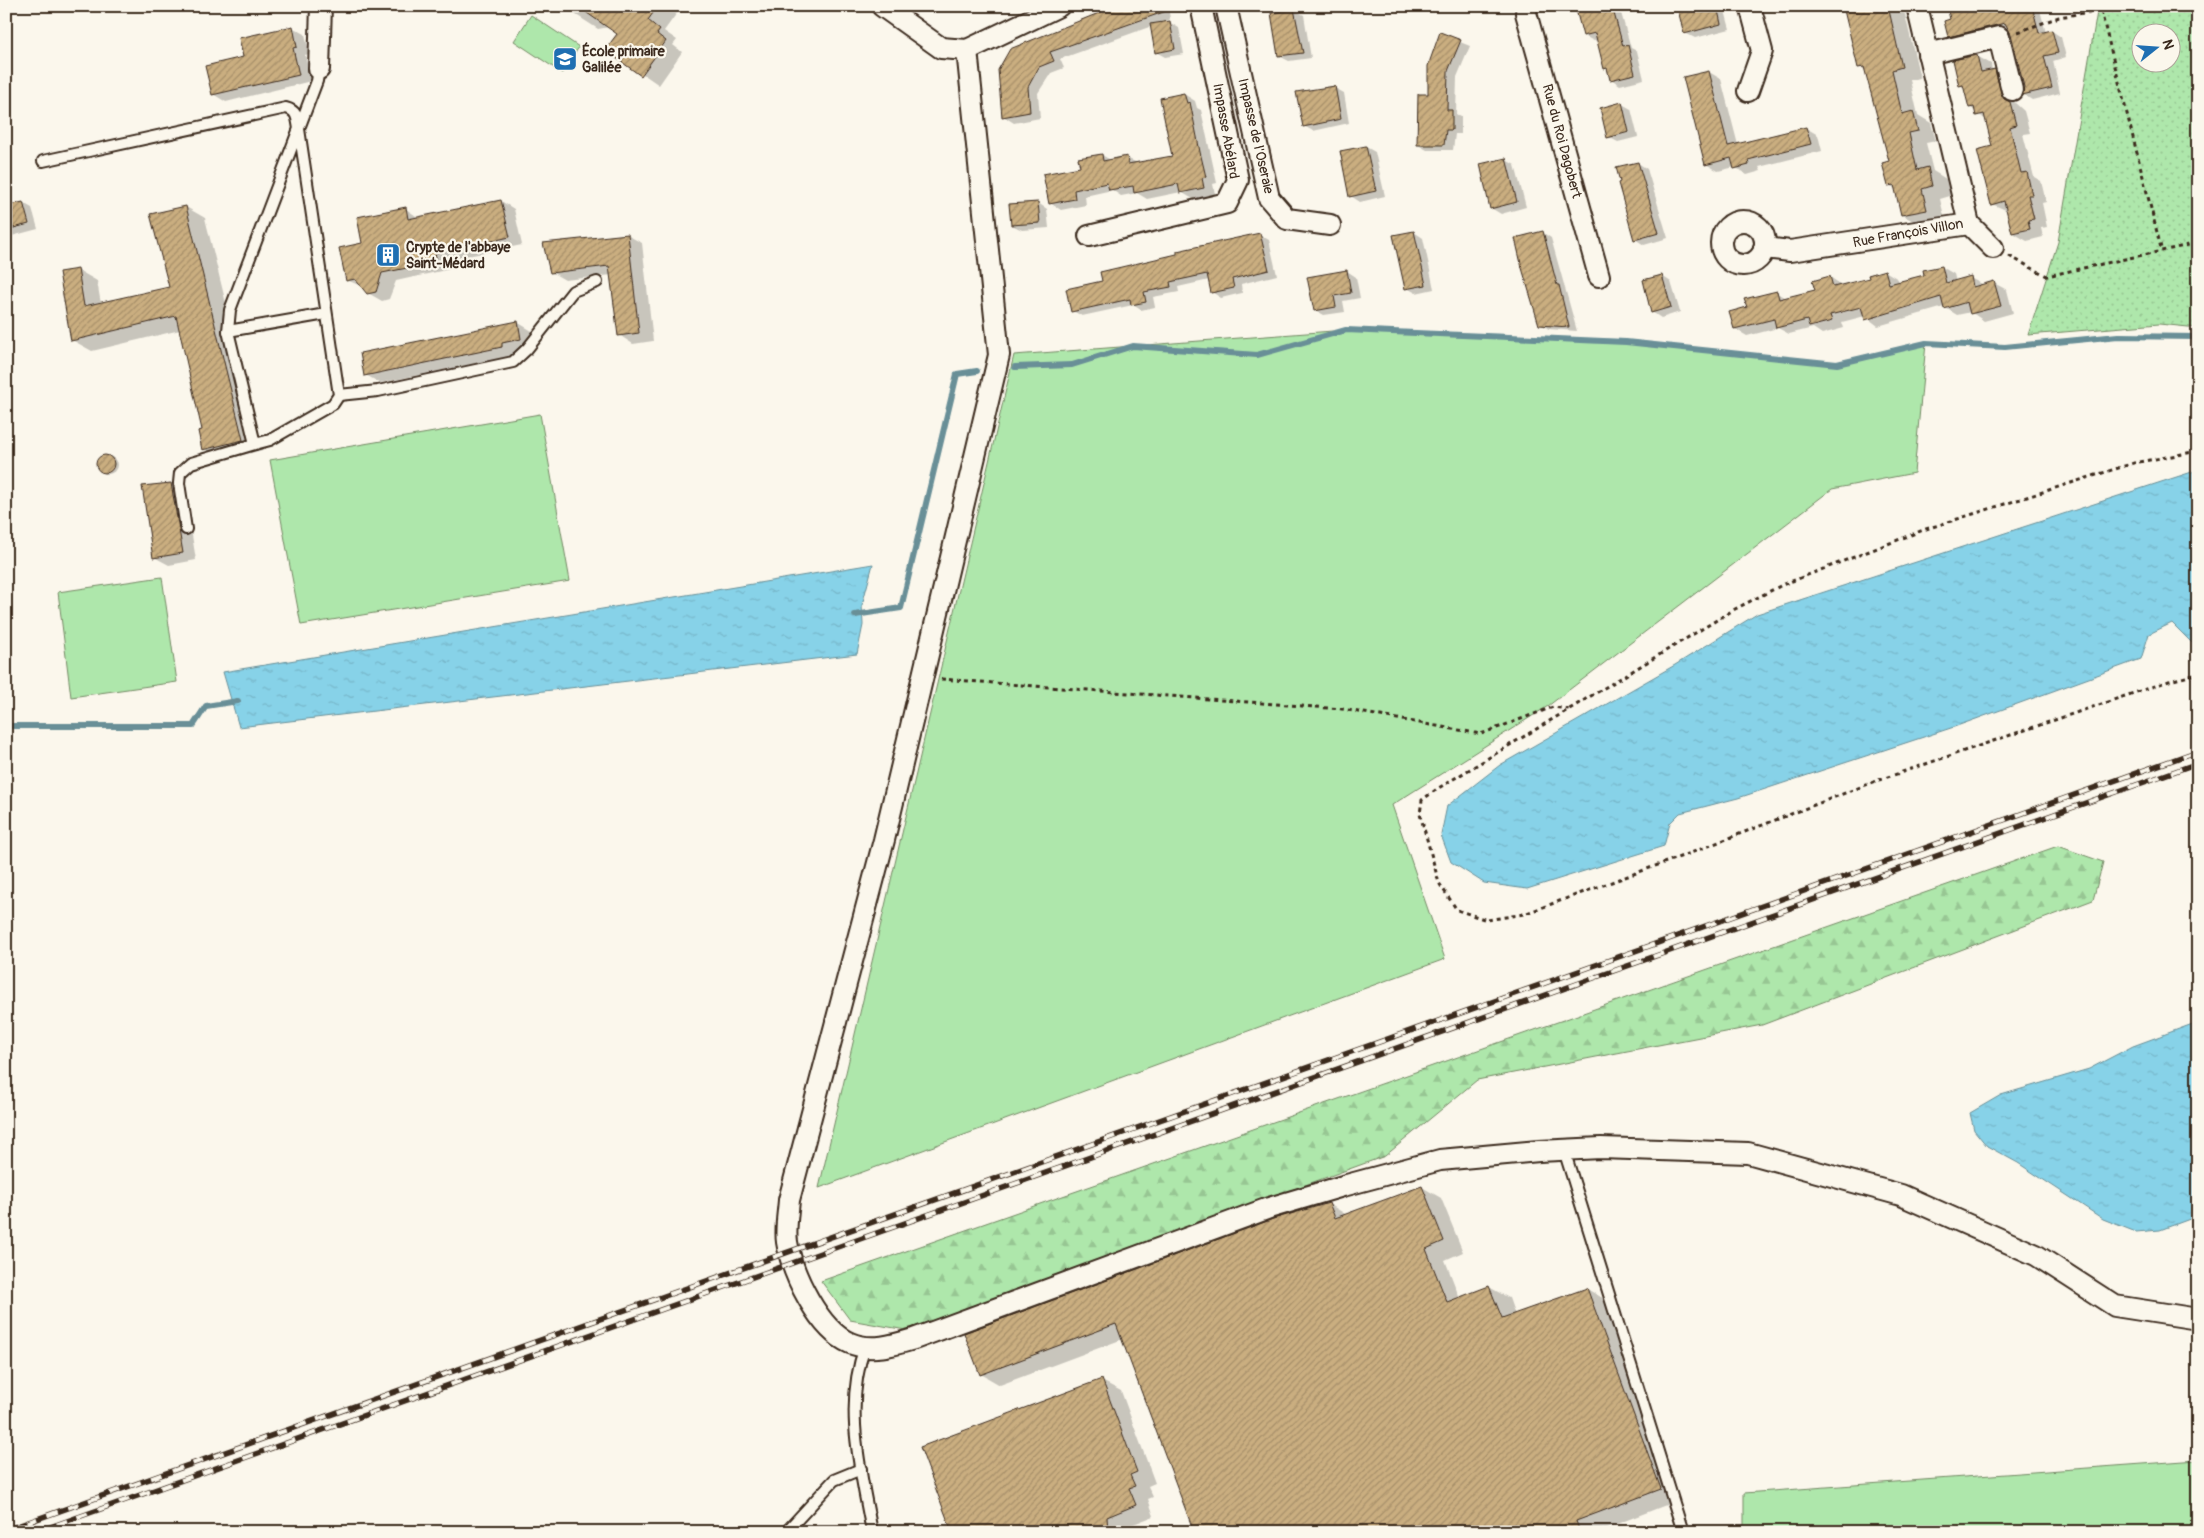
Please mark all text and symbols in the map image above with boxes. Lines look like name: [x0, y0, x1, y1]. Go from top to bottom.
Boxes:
north arrow: [2132, 22, 2182, 72]
text: N: [2158, 37, 2177, 51]
place label: École primaire Galilée: [582, 42, 666, 76]
school or university icon: École primaire Galilée: [552, 46, 578, 72]
street label: Impasse de l'Oseraie: [1234, 77, 1278, 195]
street label: Impasse Abélard: [1209, 82, 1243, 180]
street label: Rue du Roi Dagobert: [1539, 82, 1586, 200]
street label: Rue François Villon: [1851, 215, 1965, 251]
place label: Crypte de l'abbaye Saint-Médard: [406, 239, 511, 272]
building icon: Crypte de l'abbaye Saint-Médard: [375, 242, 401, 268]

